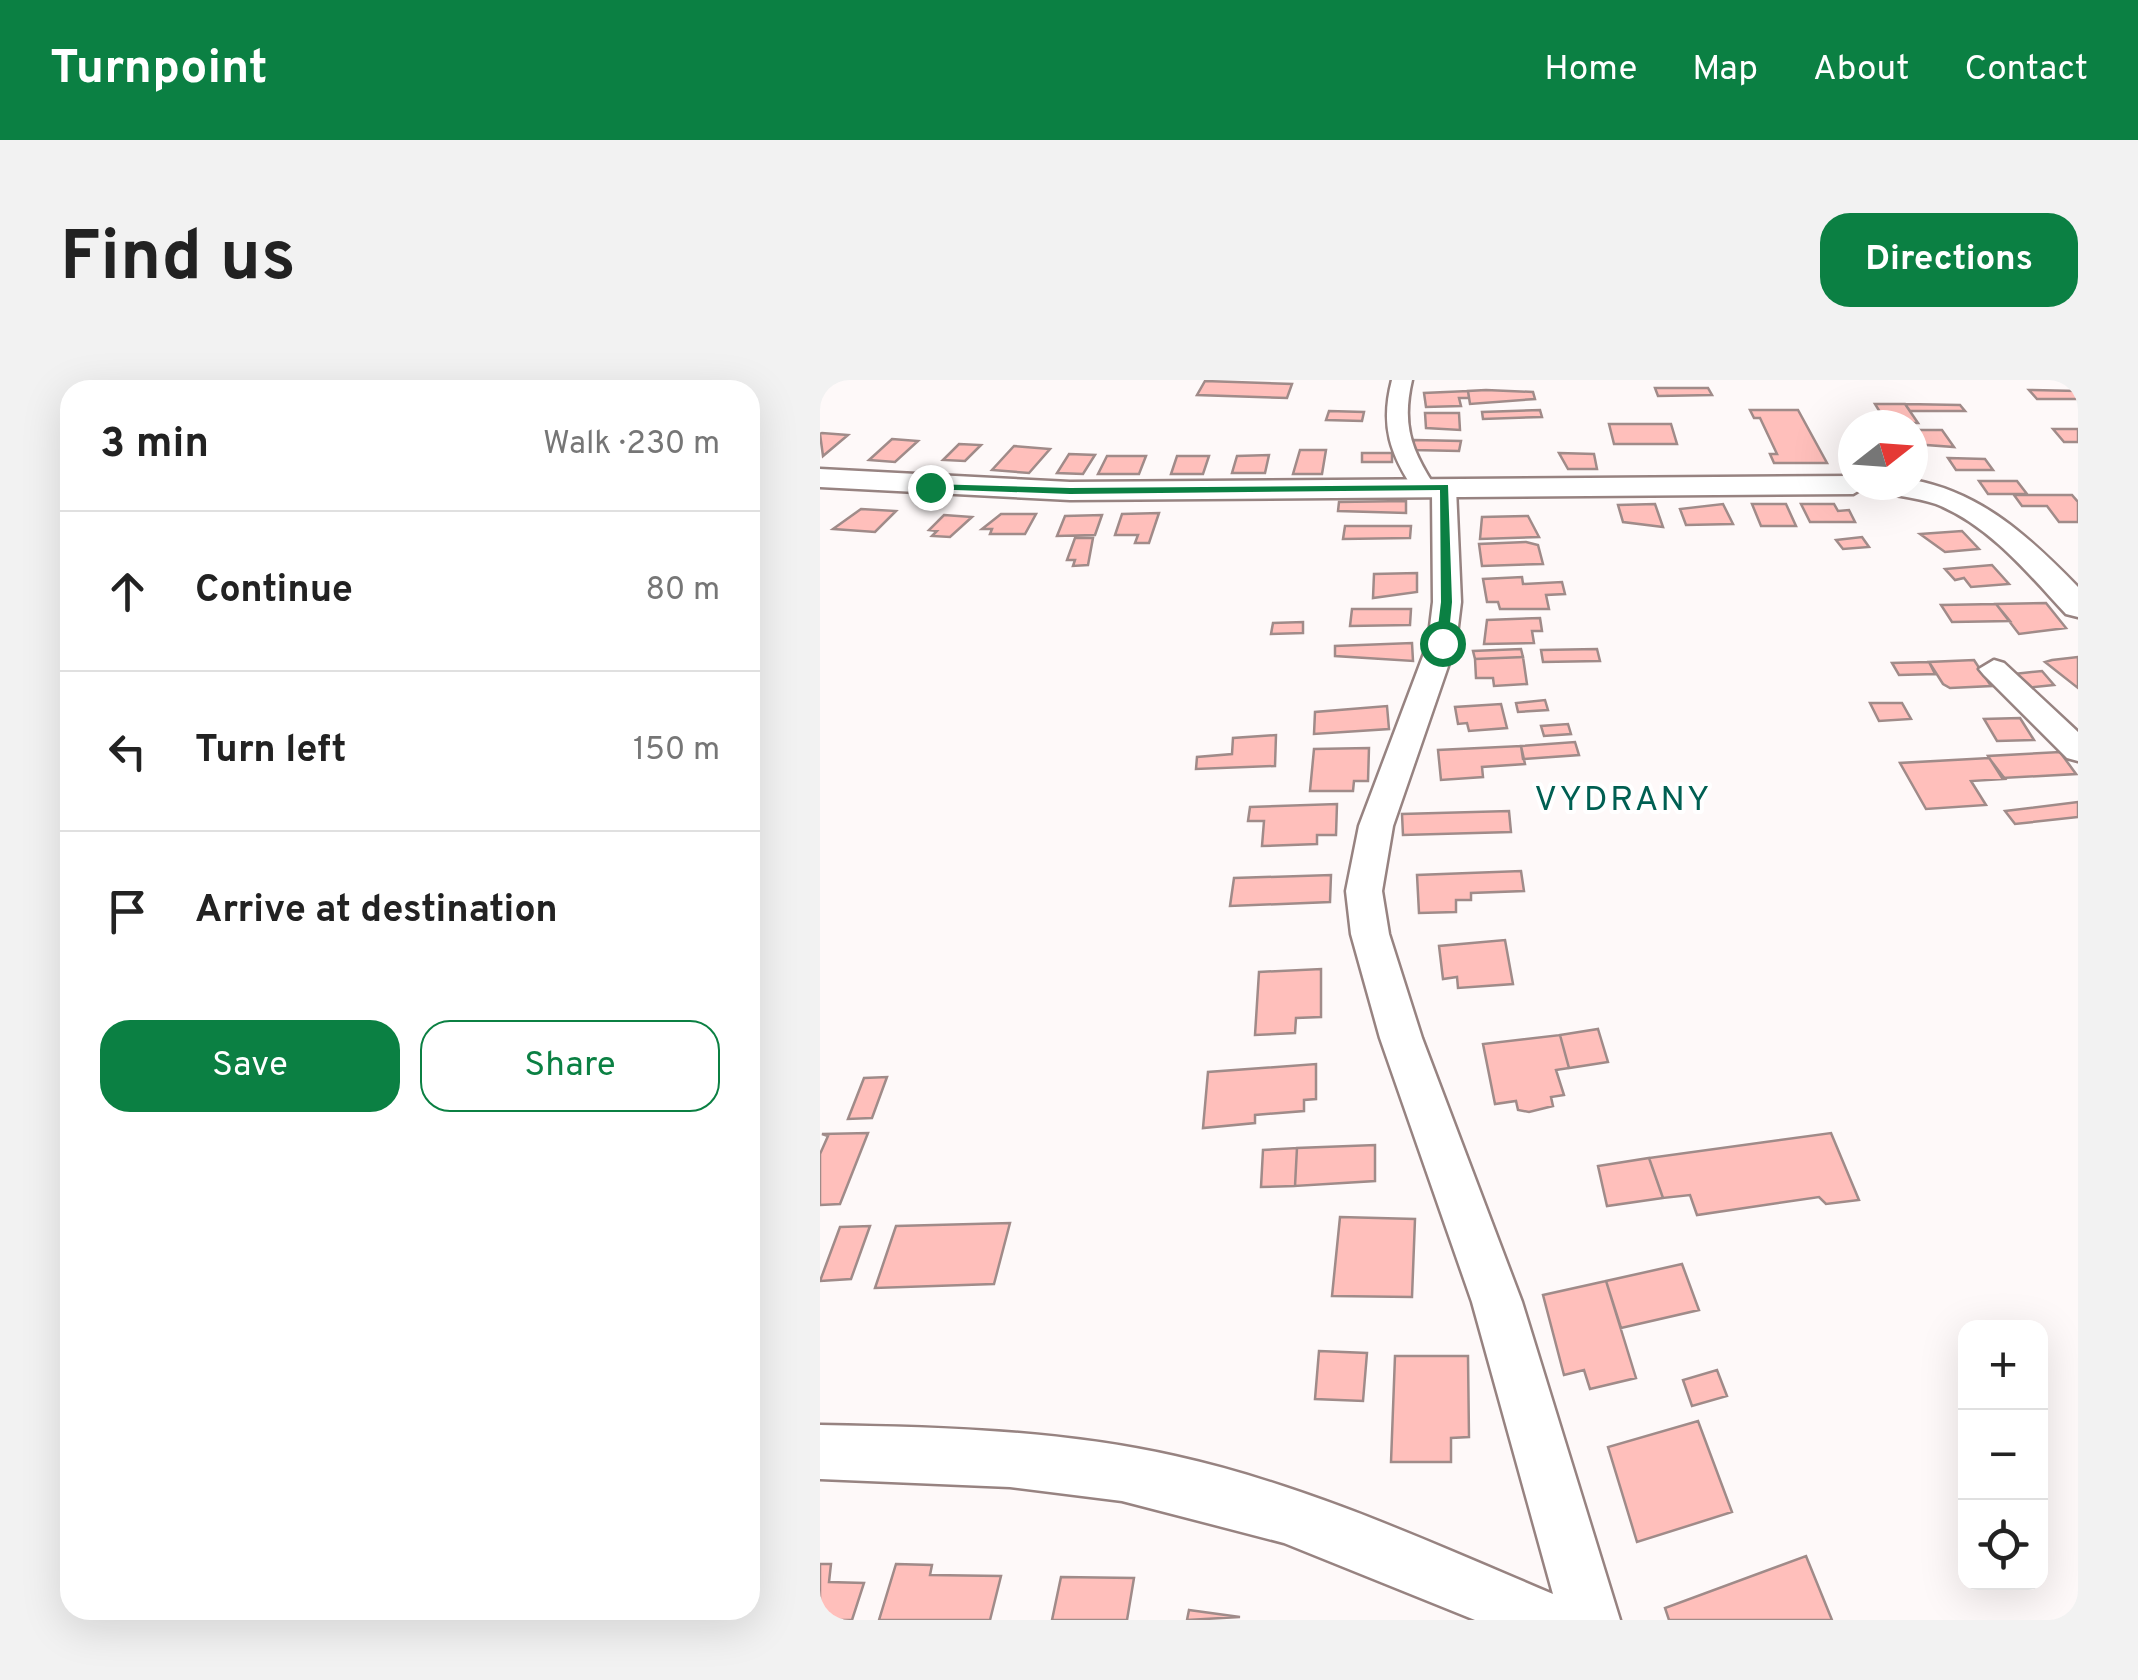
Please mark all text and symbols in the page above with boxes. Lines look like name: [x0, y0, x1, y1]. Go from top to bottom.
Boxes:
text: Turnpoint: [50, 40, 268, 100]
text: Home: [1544, 48, 1637, 92]
text: Map: [1692, 48, 1758, 92]
text: About: [1813, 48, 1909, 92]
text: Contact: [1964, 48, 2088, 92]
button: Directions: [1820, 213, 2078, 307]
text: Find us: [60, 216, 296, 305]
north arrow: [1838, 410, 1928, 500]
text: 3 min: [100, 419, 209, 472]
text: Walk · 230 m: [543, 425, 720, 465]
route end: [908, 465, 954, 511]
icon: ahead: [100, 564, 155, 619]
text: Continue: [195, 567, 353, 616]
text: 80 m: [646, 571, 720, 611]
route start: [1420, 621, 1466, 667]
icon: left: [100, 724, 155, 779]
text: Turn left: [195, 727, 347, 776]
text: 150 m: [633, 731, 720, 771]
district label: VYDRANY: [1534, 779, 1712, 823]
icon: arrive: [100, 884, 155, 939]
text: Arrive at destination: [195, 887, 558, 936]
button: Save: [100, 1020, 400, 1112]
button: Share: [420, 1020, 720, 1112]
map controls: [1958, 1320, 2048, 1590]
button: +: [1958, 1320, 2048, 1410]
button: −: [1958, 1410, 2048, 1500]
button: locate: [1958, 1500, 2048, 1590]

